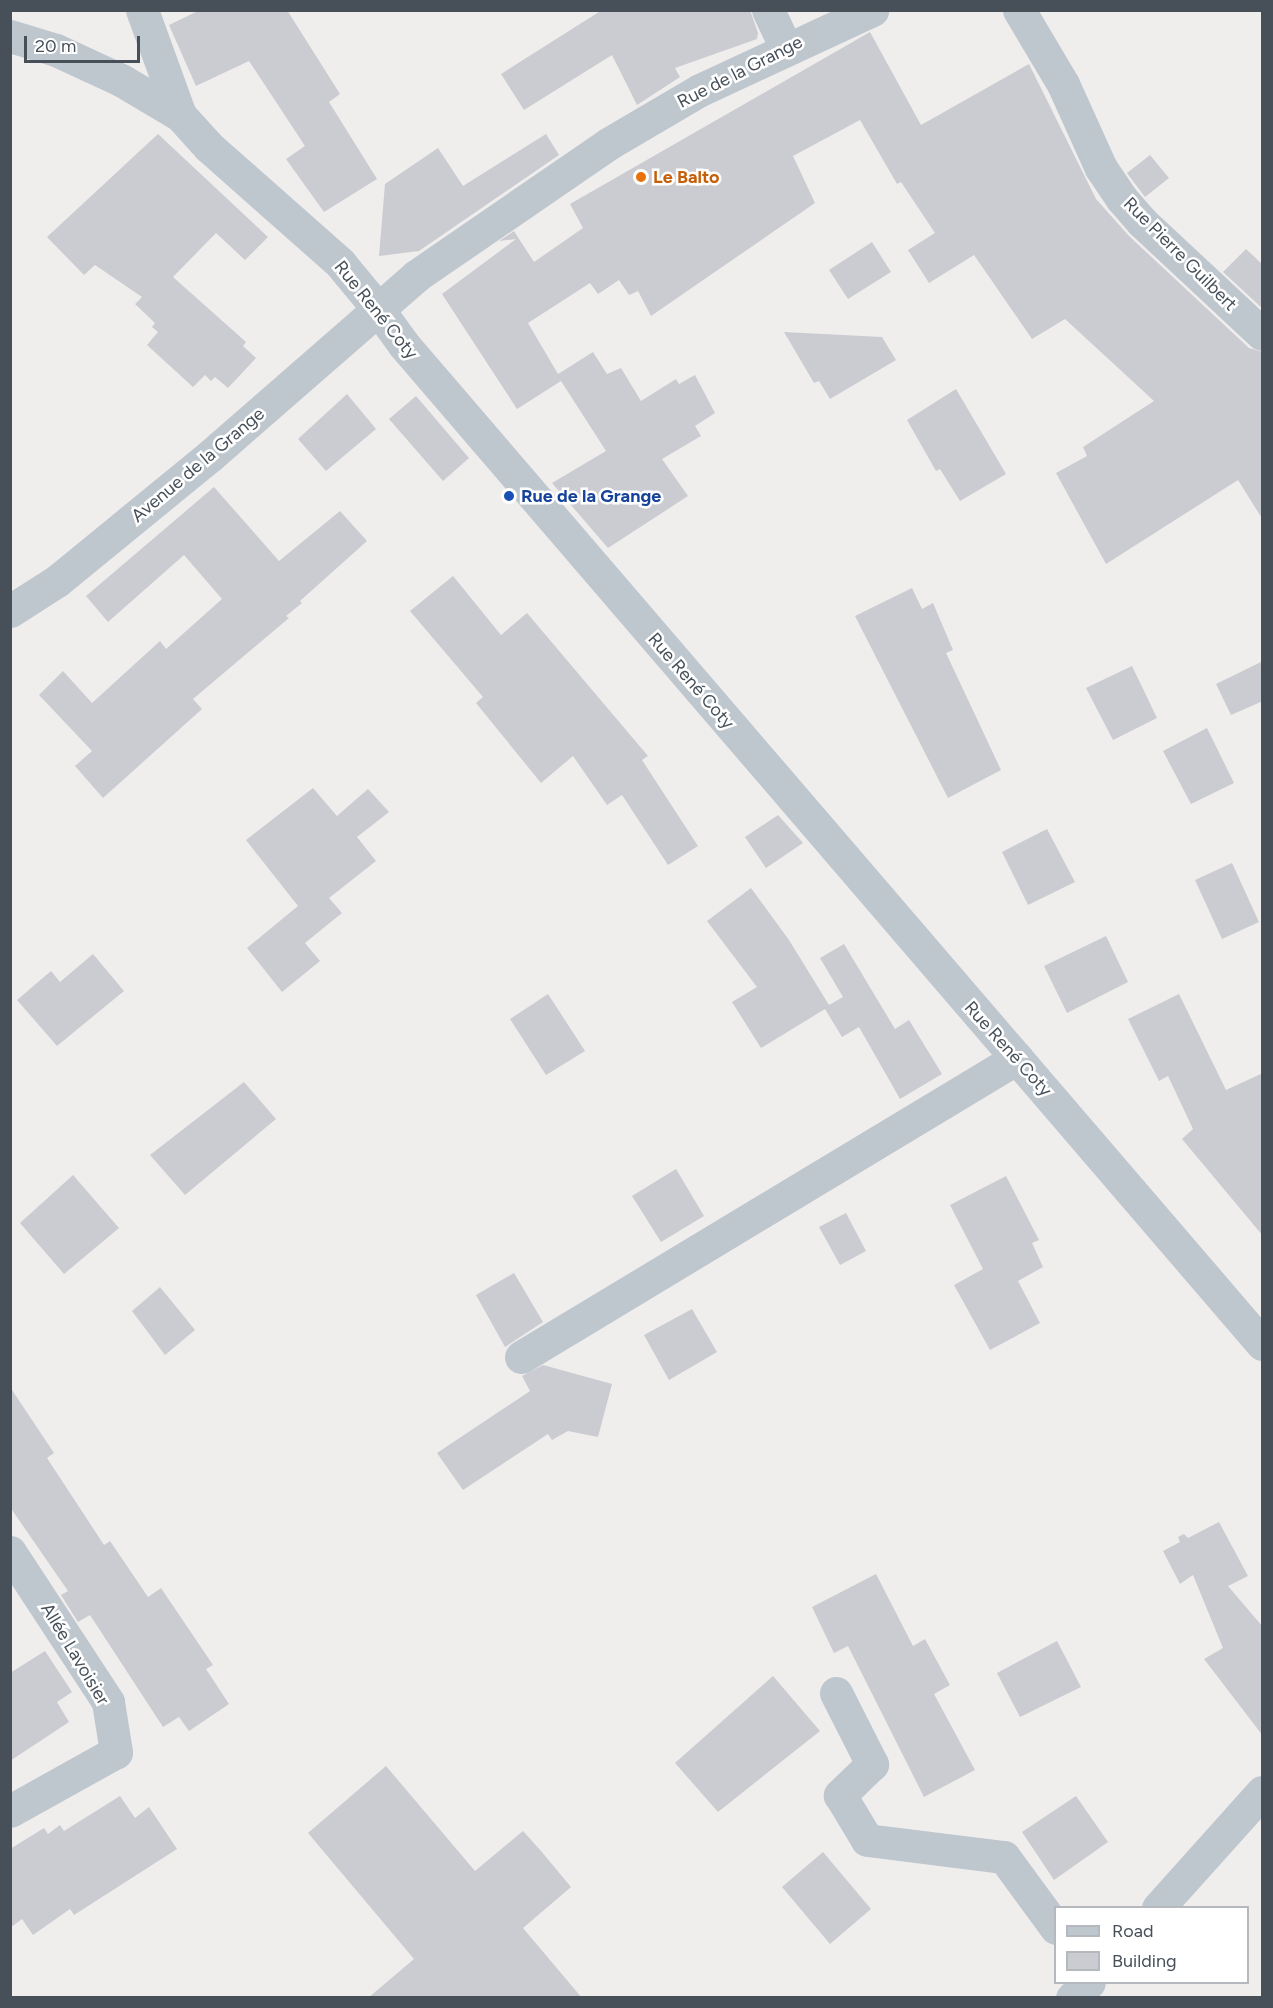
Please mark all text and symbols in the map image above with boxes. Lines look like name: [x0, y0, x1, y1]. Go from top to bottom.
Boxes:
scale bar: [27, 24, 142, 62]
street label: Rue de la Grange: [674, 31, 806, 113]
text: 20 m: [35, 35, 76, 57]
place label: Le Balto: [653, 166, 719, 188]
marker: Le Balto: [634, 170, 648, 184]
street label: Rue Pierre Guilbert: [1119, 193, 1241, 315]
street label: Rue René Coty: [330, 256, 422, 364]
street label: Avenue de la Grange: [127, 403, 269, 527]
place label: Rue de la Grange: [521, 485, 661, 507]
marker: Rue de la Grange: [502, 489, 516, 503]
street label: Rue René Coty: [643, 628, 739, 734]
street label: Rue René Coty: [960, 997, 1056, 1101]
street label: Allée Lavoisier: [36, 1599, 114, 1709]
legend: [1054, 1906, 1249, 1984]
text: Road: [1112, 1920, 1153, 1942]
text: Building: [1112, 1950, 1177, 1972]

